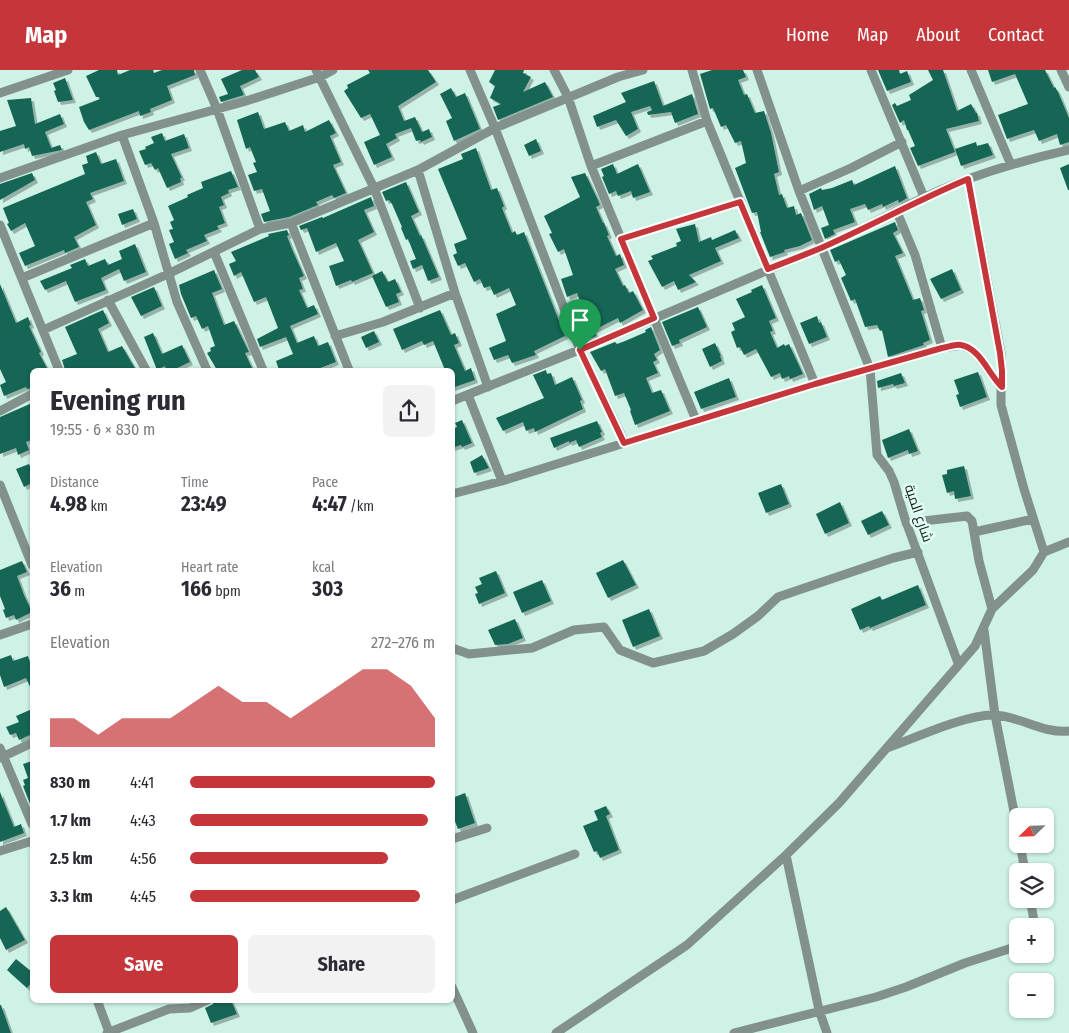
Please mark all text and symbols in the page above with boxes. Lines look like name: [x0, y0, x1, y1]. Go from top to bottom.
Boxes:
text: Map: [25, 21, 67, 49]
text: Home: [786, 24, 829, 46]
text: Map: [857, 24, 888, 46]
text: About: [916, 24, 960, 46]
text: Contact: [988, 24, 1044, 46]
pin: [559, 299, 601, 350]
icon: arrive: [566, 306, 594, 334]
text: Evening run: [50, 384, 186, 417]
button: share: [383, 385, 435, 437]
text: 19:55 · 6 × 830 m: [50, 420, 155, 439]
text: Distance: [50, 474, 99, 491]
text: Time: [181, 474, 209, 491]
text: Pace: [312, 474, 338, 491]
street label: شارع المية: [901, 482, 936, 544]
text: 4.98: [50, 491, 87, 517]
text: 23:49: [181, 491, 227, 517]
text: 4:47: [312, 491, 347, 517]
text: km: [87, 498, 108, 515]
text: /km: [347, 498, 374, 515]
text: Elevation: [50, 559, 103, 576]
text: Heart rate: [181, 559, 238, 576]
text: kcal: [312, 559, 335, 576]
text: 36: [50, 576, 71, 602]
text: 166: [181, 576, 212, 602]
text: 303: [312, 576, 343, 602]
text: m: [71, 583, 85, 600]
text: bpm: [212, 583, 241, 600]
text: Elevation: [50, 633, 110, 652]
text: 272–276 m: [371, 633, 435, 652]
text: 830 m: [50, 773, 90, 792]
text: 4:41: [130, 773, 154, 792]
north arrow: [1009, 808, 1054, 852]
map controls: [1009, 808, 1054, 1018]
text: 1.7 km: [50, 811, 91, 830]
text: 4:43: [130, 811, 156, 830]
text: 2.5 km: [50, 849, 93, 868]
text: 4:56: [130, 849, 156, 868]
button: layers: [1009, 863, 1054, 908]
text: 3.3 km: [50, 887, 93, 906]
text: 4:45: [130, 887, 156, 906]
button: +: [1009, 918, 1054, 963]
button: Save: [50, 935, 238, 993]
button: Share: [248, 935, 435, 993]
button: −: [1009, 973, 1054, 1018]

